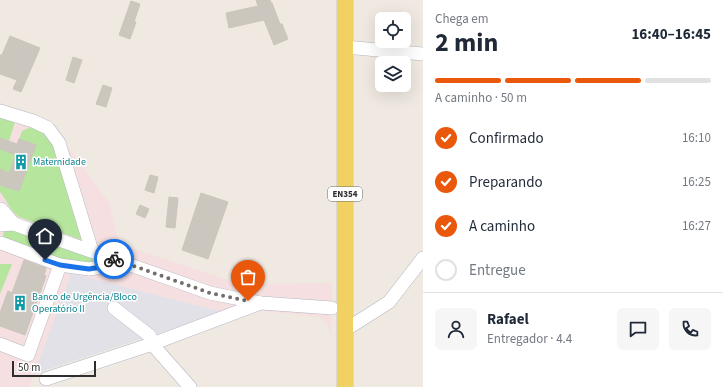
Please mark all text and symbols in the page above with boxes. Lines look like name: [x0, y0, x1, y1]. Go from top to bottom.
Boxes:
text: Chega em: [435, 10, 489, 28]
map controls: [375, 12, 411, 92]
button: locate: [375, 12, 411, 48]
text: 2 min: [435, 24, 498, 61]
text: 16:40–16:45: [631, 24, 711, 45]
button: layers: [375, 56, 411, 92]
text: A caminho · 50 m: [435, 89, 527, 107]
icon: check: [435, 127, 457, 149]
text: Confirmado: [469, 128, 544, 149]
text: 16:10: [682, 129, 711, 147]
building icon: Maternidade: [12, 153, 30, 171]
place label: Maternidade: [33, 155, 86, 169]
icon: check: [435, 171, 457, 193]
text: Preparando: [469, 172, 543, 193]
text: 16:25: [682, 173, 711, 191]
road number: EN354: [328, 187, 362, 201]
icon: check: [435, 215, 457, 237]
text: A caminho: [469, 216, 535, 237]
text: 16:27: [682, 217, 711, 235]
pin: [28, 219, 62, 260]
icon: home: [34, 225, 56, 247]
courier: [94, 239, 134, 279]
icon: bike: [103, 248, 125, 270]
pin: [231, 260, 265, 301]
text: Entregue: [469, 260, 526, 281]
icon: bag: [237, 266, 259, 288]
place label: Banco de Urgência/Bloco Operatório II: [32, 290, 137, 316]
building icon: Banco de Urgência/Bloco Operatório II: [11, 294, 29, 312]
button: person: [435, 308, 477, 350]
button: chat: [617, 308, 659, 350]
button: phone: [669, 308, 711, 350]
text: Rafael: [487, 309, 529, 330]
text: Entregador · 4.4: [487, 330, 572, 348]
scale bar: [12, 359, 96, 378]
text: 50 m: [18, 360, 40, 375]

